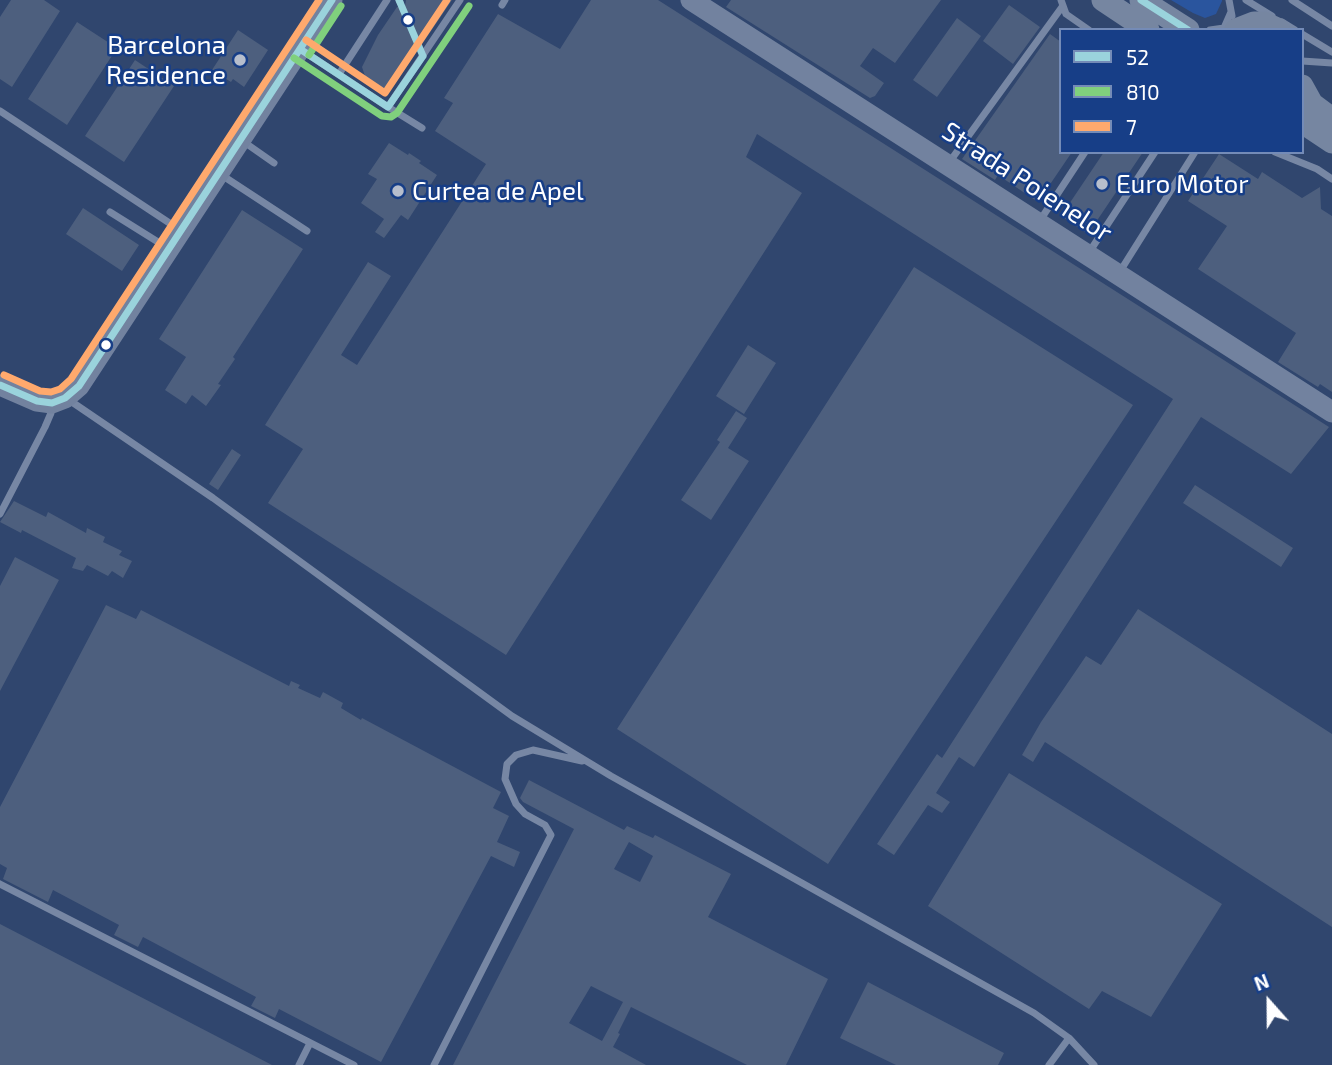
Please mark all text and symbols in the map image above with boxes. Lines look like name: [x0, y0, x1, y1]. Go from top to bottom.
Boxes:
unlabelled marker: [401, 13, 415, 27]
legend: [1059, 28, 1304, 154]
place label: Barcelona Residence: [106, 29, 226, 90]
text: 52: [1126, 44, 1149, 69]
marker: Barcelona Residence: [232, 52, 248, 68]
text: 810: [1126, 79, 1160, 104]
text: 7: [1126, 114, 1137, 139]
street label: Strada Poienelor: [936, 115, 1118, 249]
place label: Euro Motor: [1116, 168, 1249, 200]
place label: Curtea de Apel: [412, 175, 584, 207]
marker: Euro Motor: [1094, 176, 1110, 192]
marker: Curtea de Apel: [390, 183, 406, 199]
unlabelled marker: [99, 338, 113, 352]
north arrow: [1234, 967, 1304, 1037]
text: N: [1251, 969, 1272, 995]

